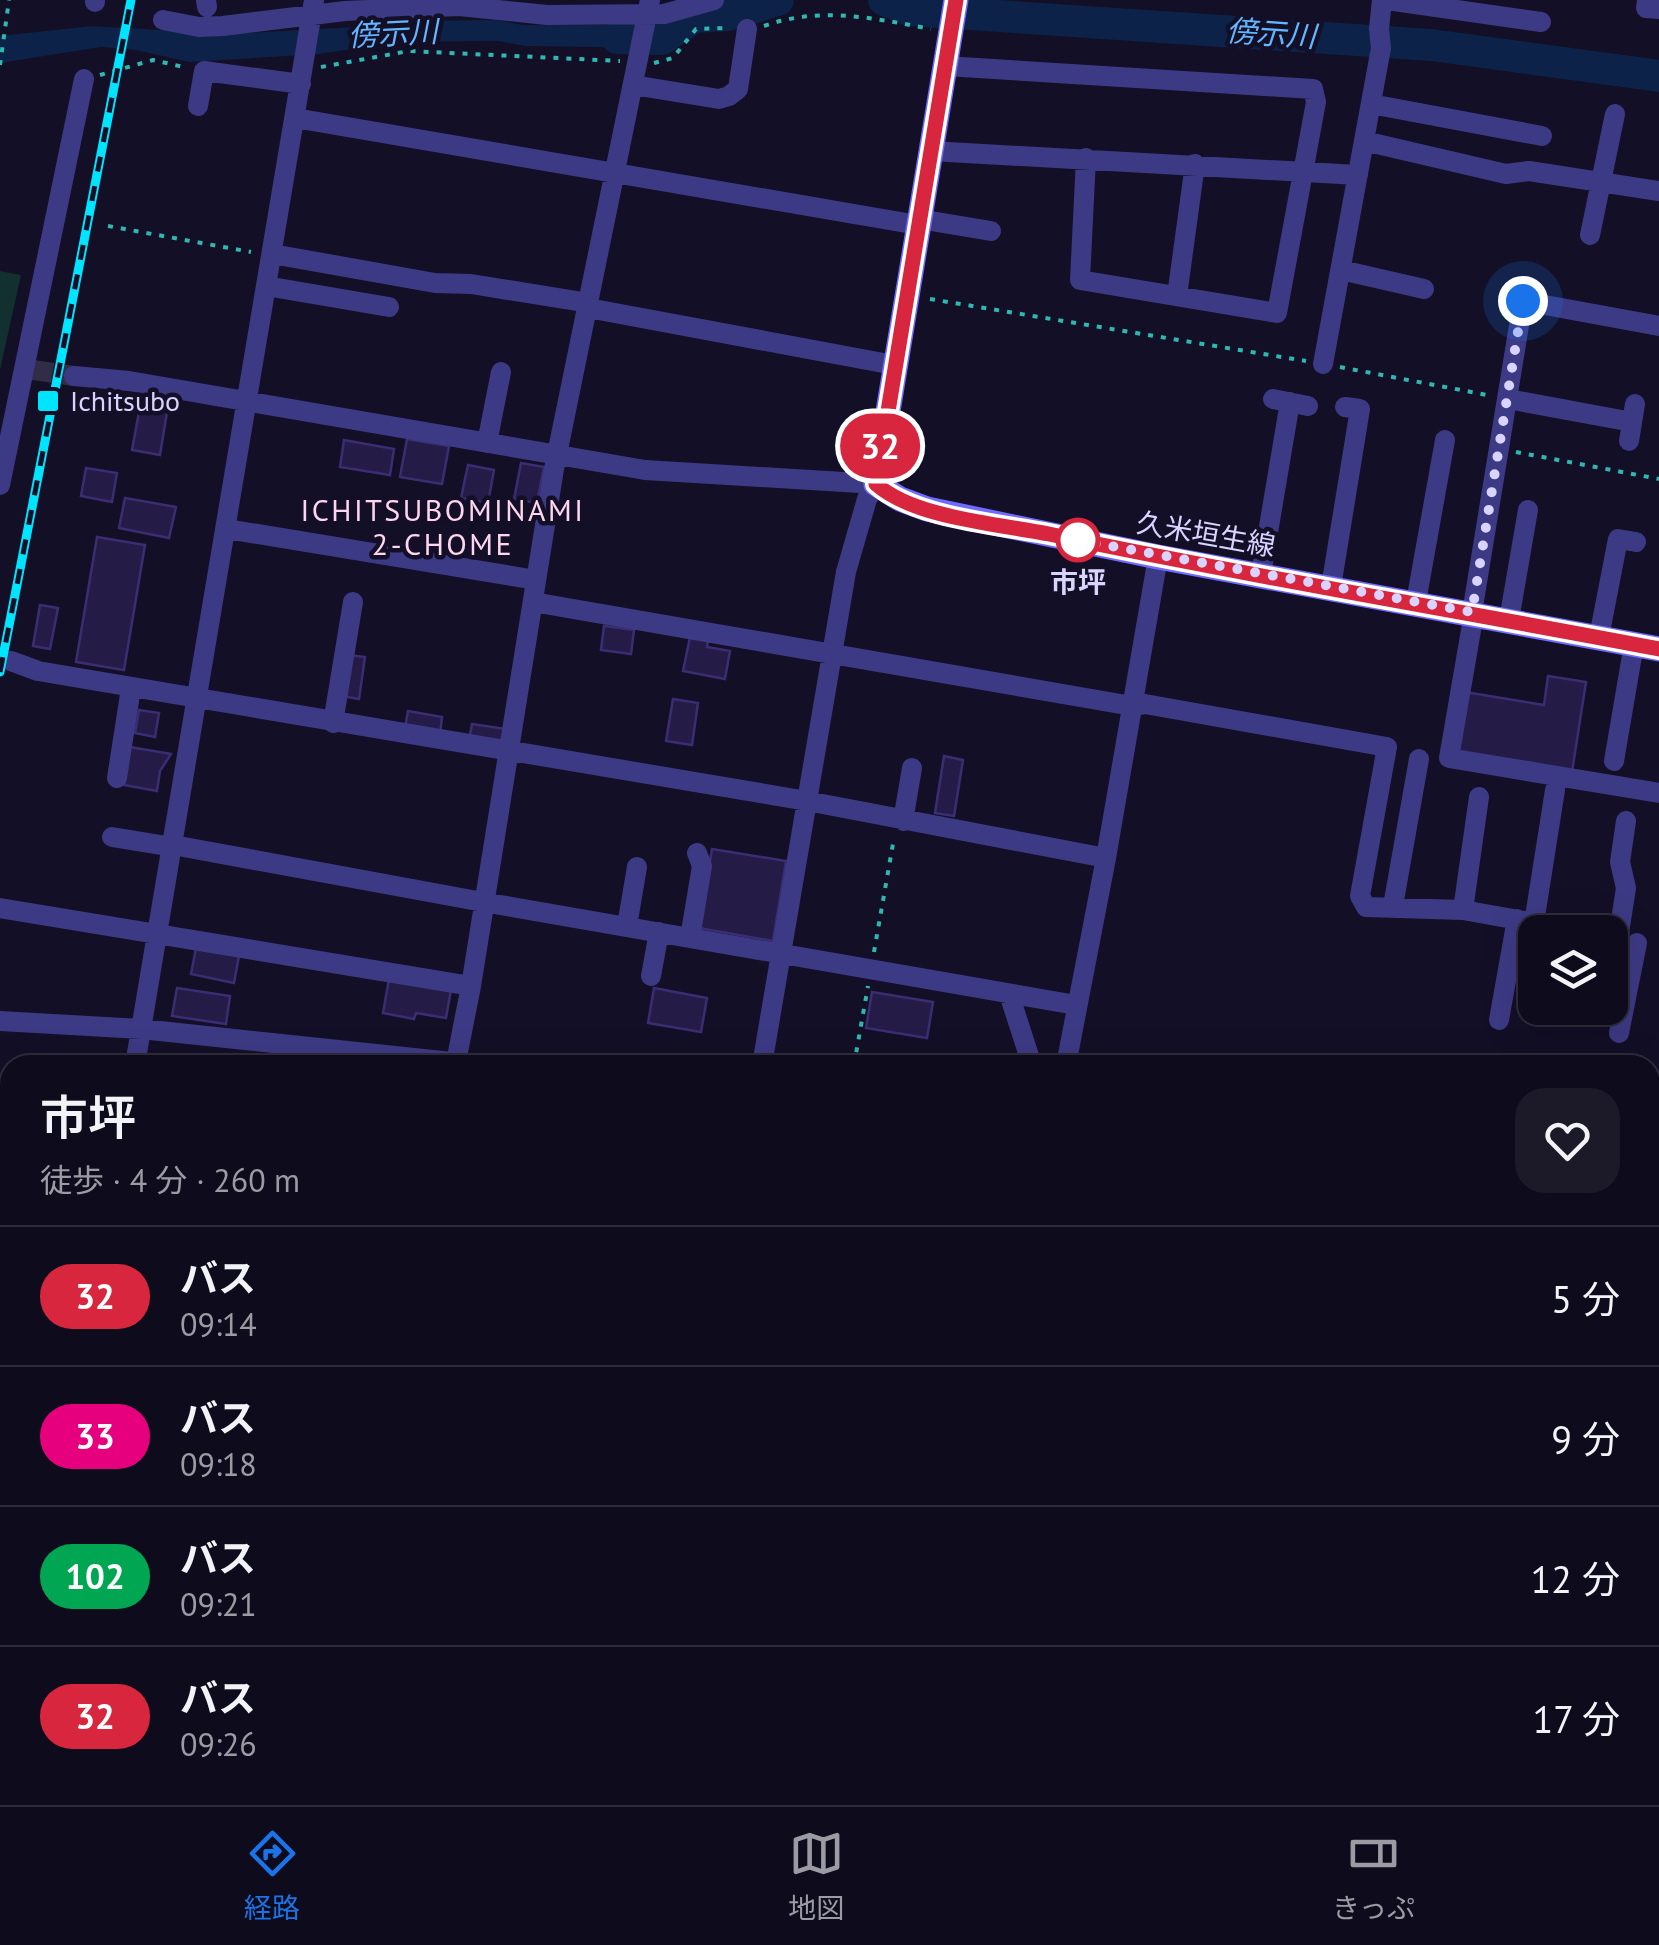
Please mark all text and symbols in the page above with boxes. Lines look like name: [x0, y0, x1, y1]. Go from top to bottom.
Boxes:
water label: 傍示川: [1225, 10, 1320, 55]
water label: 傍示川: [347, 11, 442, 54]
your location: [1498, 276, 1548, 326]
place label: Ichitsubo: [70, 382, 180, 419]
marker: Ichitsubo: [35, 388, 61, 414]
line badge: 32: [835, 414, 925, 478]
text: 32: [860, 423, 900, 469]
district label: ICHITSUBOMINAMI 2-CHOME: [300, 490, 586, 563]
street label: 久米垣生線: [1134, 503, 1278, 564]
marker: 市坪: [1057, 519, 1099, 561]
place label: 市坪: [1050, 563, 1106, 600]
map controls: [1518, 915, 1628, 1025]
button: layers: [1518, 915, 1628, 1025]
text: 市坪: [40, 1086, 136, 1148]
button: heart: [1515, 1088, 1620, 1193]
text: 徒歩 · 4 分 · 260 m: [40, 1159, 300, 1201]
text: バス: [180, 1253, 256, 1302]
text: 32: [75, 1273, 115, 1319]
text: 5 分: [1551, 1274, 1620, 1323]
text: 09:14: [180, 1303, 257, 1345]
text: バス: [180, 1393, 256, 1442]
text: 33: [75, 1413, 115, 1459]
text: 9 分: [1551, 1414, 1620, 1463]
text: 09:18: [180, 1443, 257, 1485]
text: バス: [180, 1533, 256, 1582]
text: 102: [65, 1553, 125, 1599]
text: 12 分: [1530, 1554, 1620, 1603]
text: 09:21: [180, 1583, 257, 1625]
text: バス: [180, 1673, 256, 1722]
text: 32: [75, 1693, 115, 1739]
text: 17 分: [1532, 1694, 1620, 1743]
text: 09:26: [180, 1723, 257, 1765]
tab: 経路: [244, 1826, 300, 1926]
tab: 地図: [788, 1826, 844, 1926]
tab: きっぷ: [1332, 1826, 1415, 1926]

